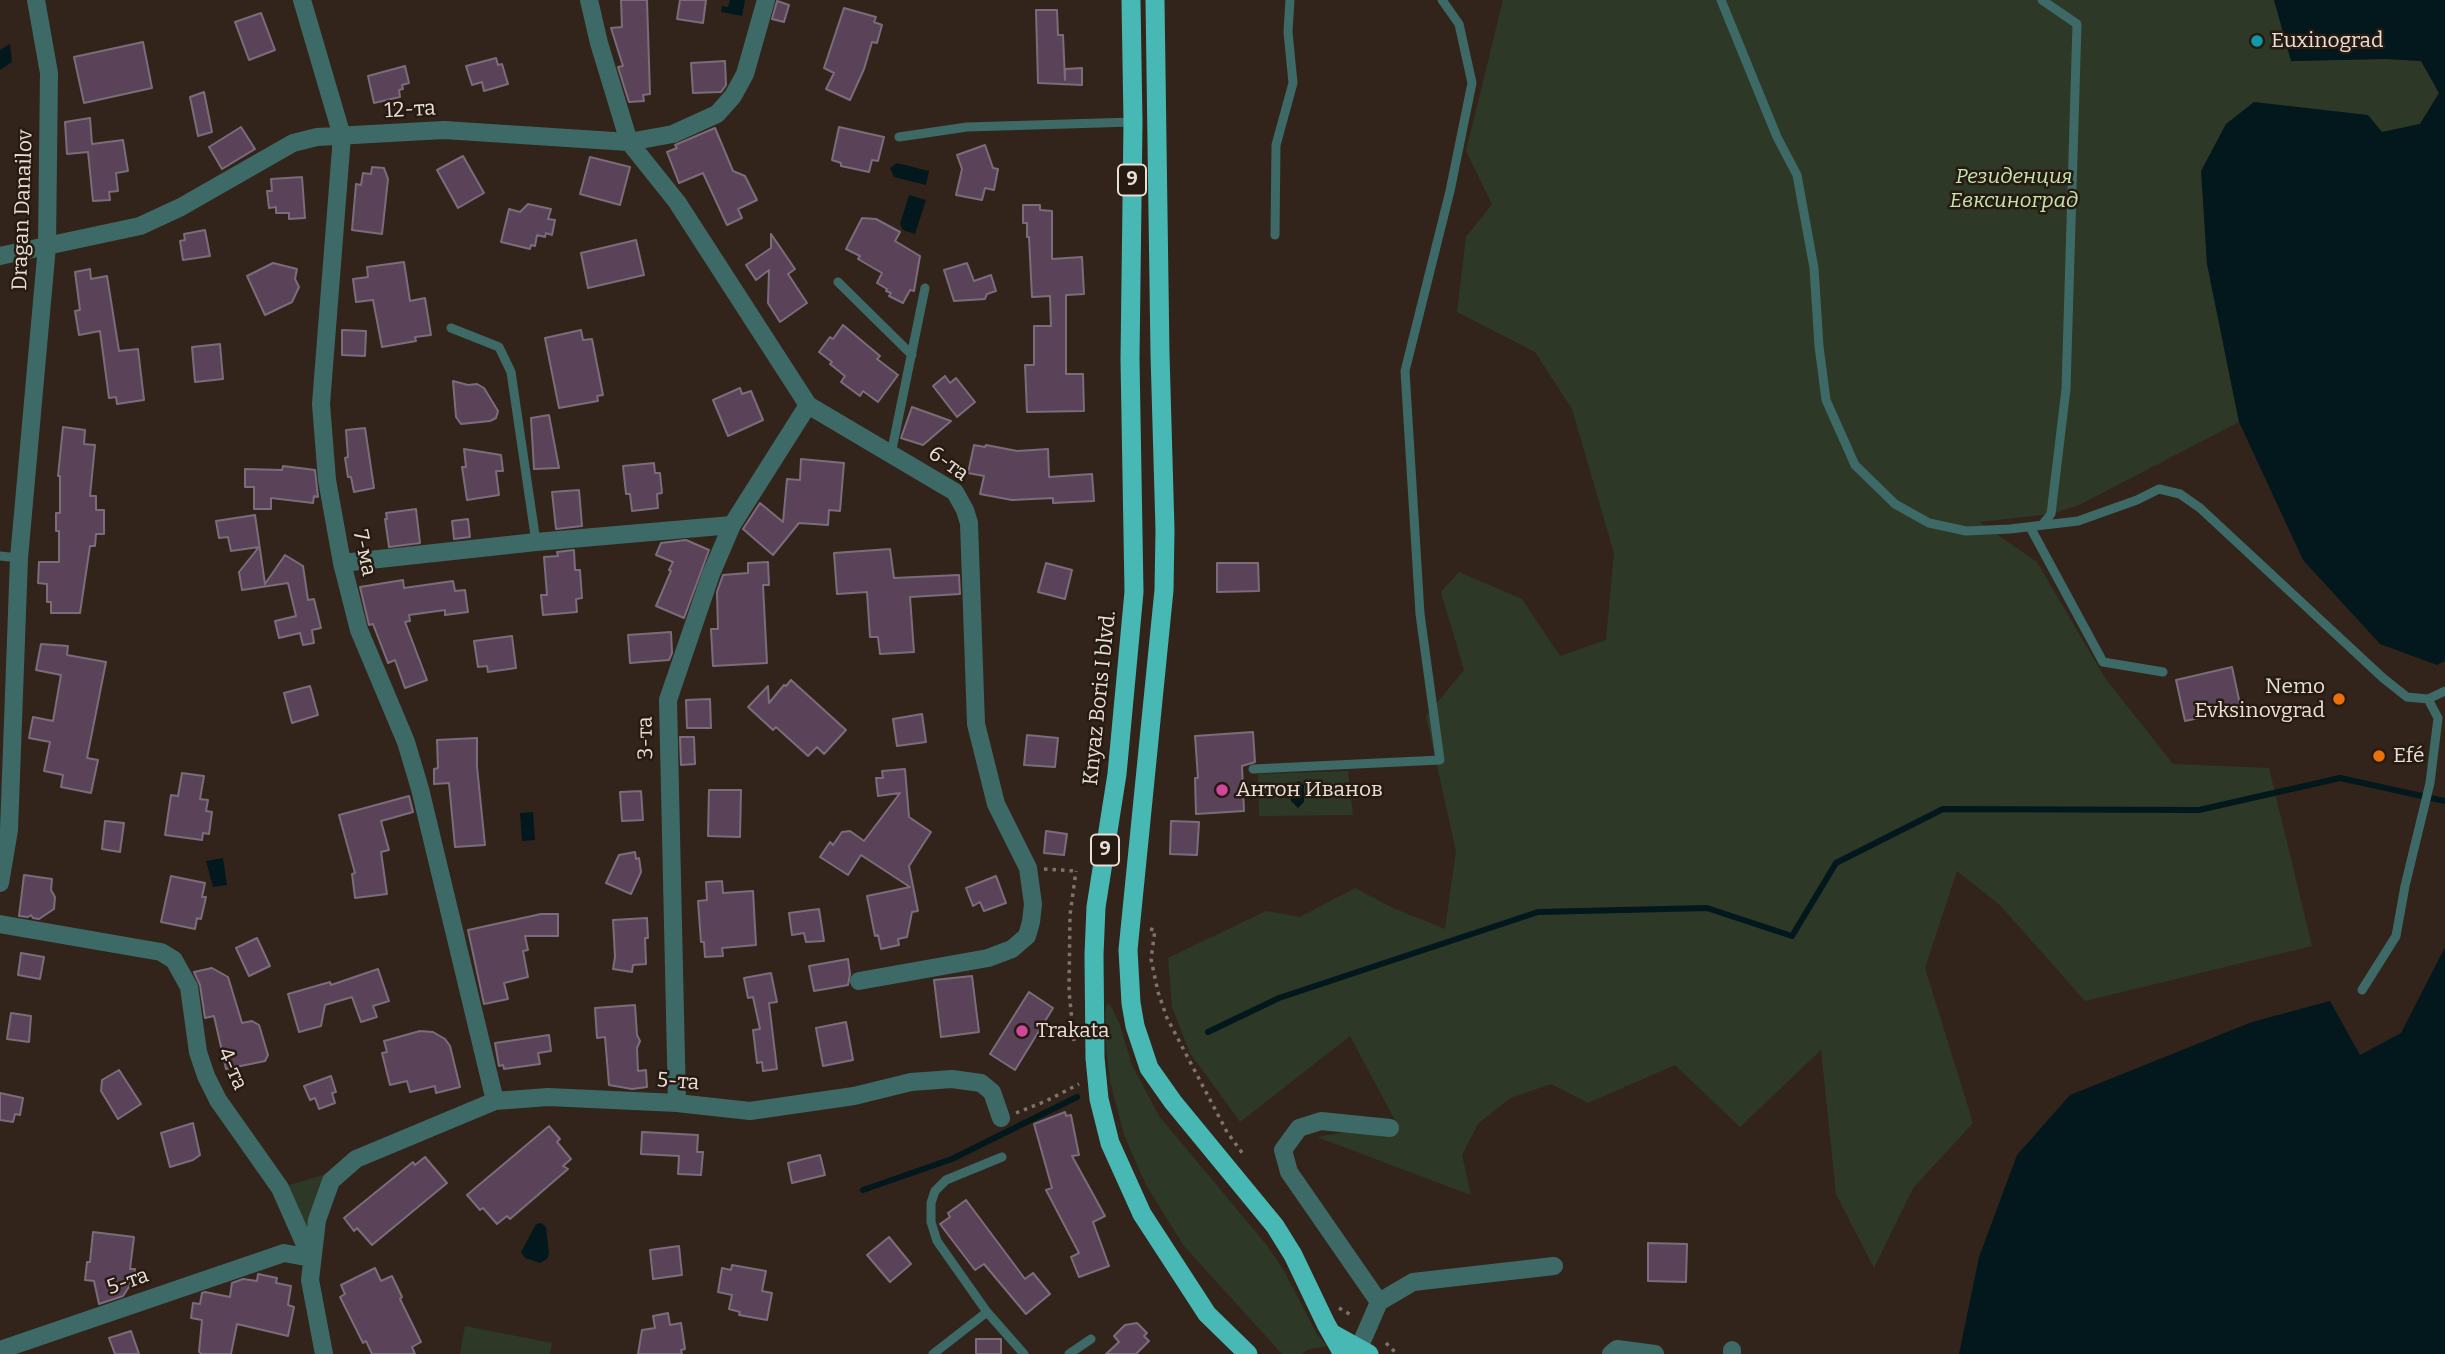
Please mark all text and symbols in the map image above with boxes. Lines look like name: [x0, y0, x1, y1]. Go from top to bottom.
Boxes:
place label: Euxinograd: [2271, 28, 2384, 54]
marker: Euxinograd: [2249, 33, 2265, 49]
street label: 12-та: [384, 96, 436, 124]
street label: Dragan Danailov: [8, 129, 38, 291]
road number: 9: [1118, 164, 1146, 196]
park label: Резиденция Евксиноград: [1950, 164, 2078, 214]
street label: 6-та: [923, 441, 973, 487]
street label: 7-ма: [347, 528, 381, 578]
street label: Knyaz Boris I blvd.: [1078, 609, 1122, 787]
place label: Nemo Evksinovgrad: [2195, 674, 2325, 724]
marker: Nemo Evksinovgrad: [2331, 691, 2347, 707]
street label: 3-та: [633, 716, 659, 760]
place label: Efé: [2393, 743, 2424, 769]
marker: Efé: [2371, 748, 2387, 764]
place label: Антон Иванов: [1236, 777, 1383, 803]
marker: Антон Иванов: [1214, 782, 1230, 798]
road number: 9: [1091, 834, 1119, 866]
place label: Trakata: [1036, 1018, 1110, 1044]
marker: Trakata: [1014, 1023, 1030, 1039]
street label: 4-та: [212, 1044, 252, 1094]
street label: 5-та: [656, 1068, 700, 1096]
street label: 5-та: [104, 1263, 152, 1301]

